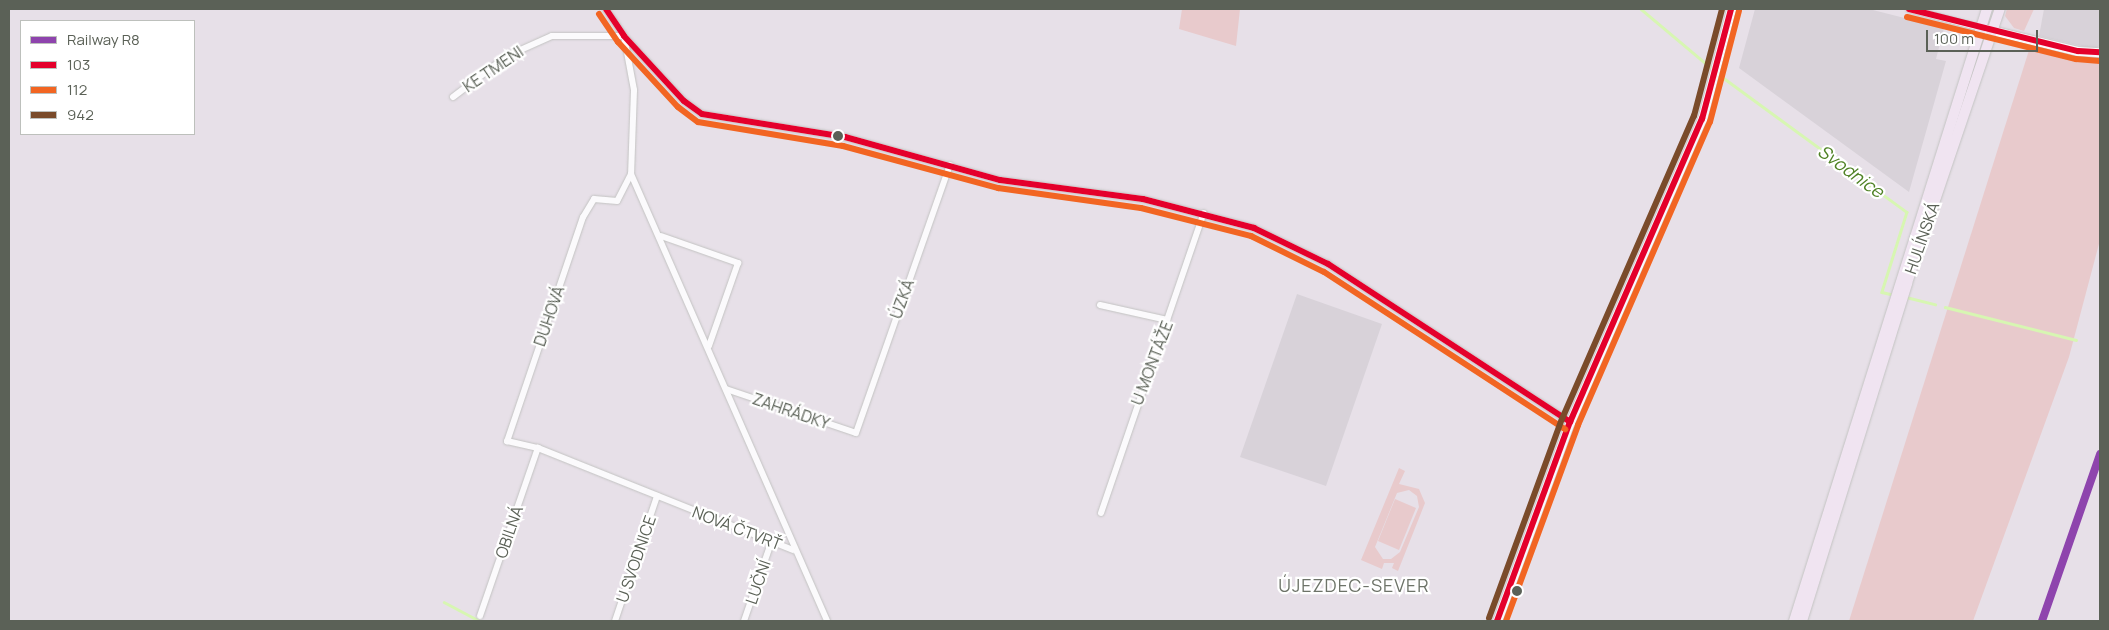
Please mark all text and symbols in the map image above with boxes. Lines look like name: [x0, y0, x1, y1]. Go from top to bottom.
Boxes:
legend: [20, 20, 195, 135]
scale bar: [1929, 20, 2042, 52]
text: 100 m: [1934, 28, 1974, 49]
text: Railway R8: [67, 29, 140, 50]
street label: KE TMENI: [459, 42, 527, 96]
text: 103: [67, 54, 90, 75]
text: 112: [67, 79, 87, 100]
text: 942: [67, 104, 94, 125]
unlabelled marker: [833, 131, 843, 141]
water label: Svodnice: [1814, 140, 1888, 202]
street label: HULÍNSKÁ: [1901, 200, 1943, 276]
street label: ÚZKÁ: [886, 277, 918, 321]
street label: DUHOVÁ: [530, 283, 568, 349]
street label: U MONTÁŽE: [1127, 318, 1177, 408]
street label: ZAHRÁDKY: [750, 389, 832, 433]
street label: NOVÁ ČTVRŤ: [690, 502, 784, 554]
street label: OBILNÁ: [491, 503, 527, 561]
street label: U SVODNICE: [612, 513, 660, 605]
street label: LUČNÍ: [742, 557, 774, 607]
district label: ÚJEZDEC-SEVER: [1277, 574, 1431, 596]
unlabelled marker: [1512, 586, 1522, 596]

